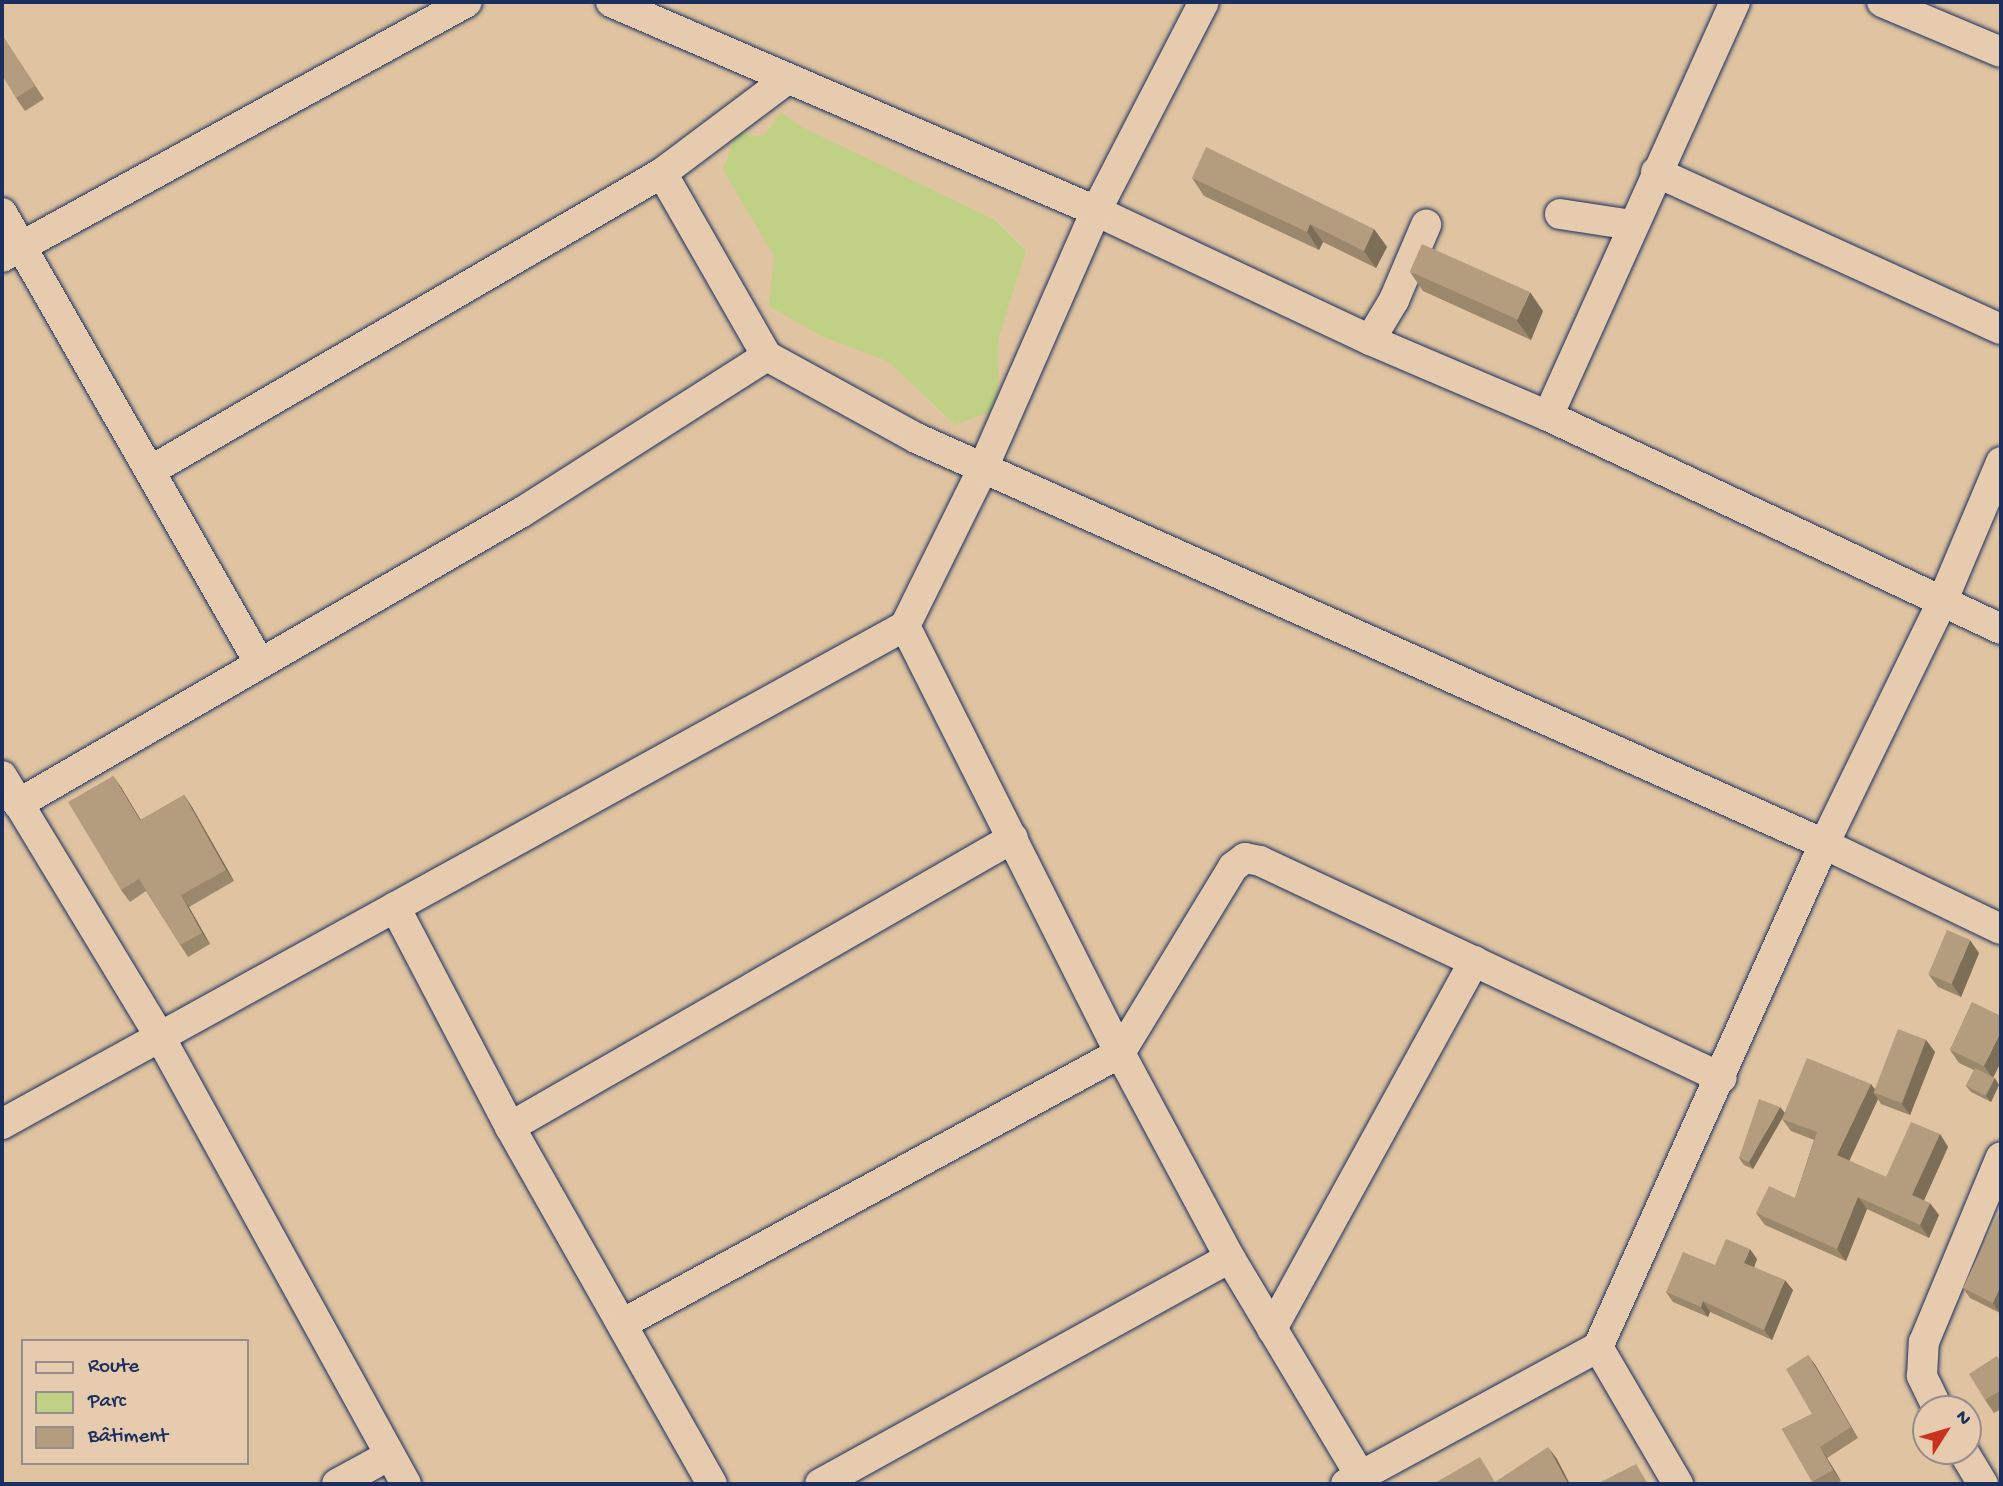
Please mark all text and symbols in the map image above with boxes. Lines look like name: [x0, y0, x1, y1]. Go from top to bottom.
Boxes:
legend: [21, 1339, 248, 1465]
text: Route: [88, 1355, 139, 1380]
text: Parc: [88, 1390, 126, 1415]
north arrow: [1912, 1395, 1982, 1465]
text: N: [1950, 1406, 1975, 1430]
text: Bâtiment: [88, 1425, 168, 1450]

